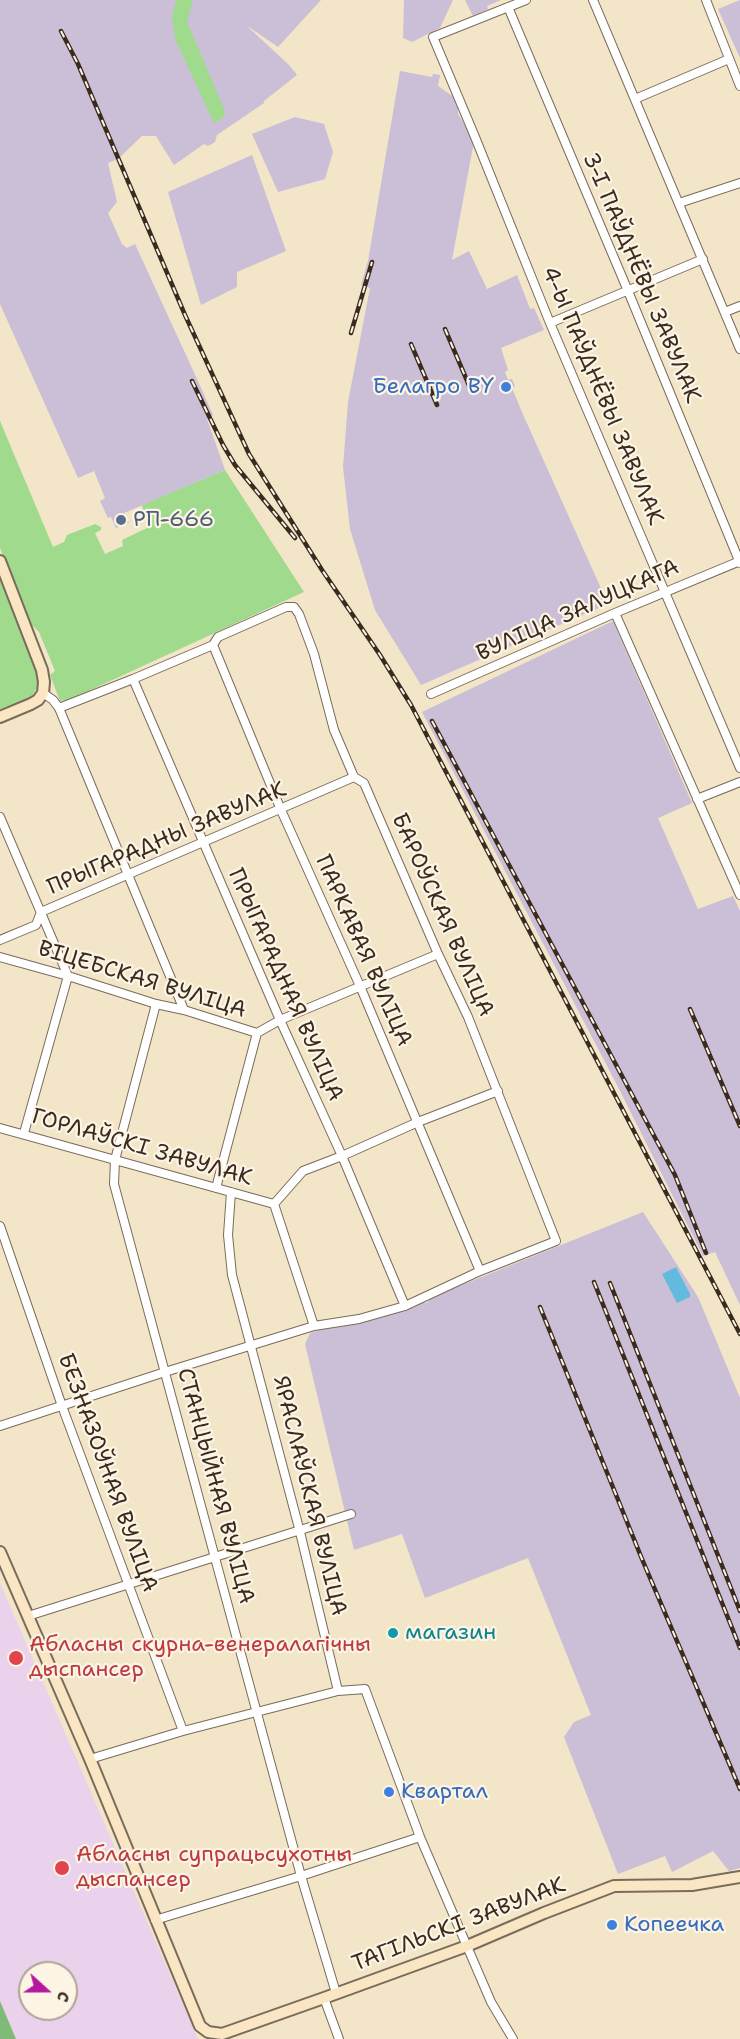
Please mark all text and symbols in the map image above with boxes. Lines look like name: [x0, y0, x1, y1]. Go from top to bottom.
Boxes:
street label: 3-І ПАЎДНЁВЫ ЗАВУЛАК: [576, 149, 706, 407]
street label: 4-Ы ПАЎДНЁВЫ ЗАВУЛАК: [535, 263, 669, 529]
place label: Белагро BY: [373, 374, 494, 400]
marker: Белагро BY: [499, 380, 513, 394]
place label: РП-666: [133, 507, 214, 533]
marker: РП-666: [114, 513, 128, 527]
street label: ВУЛІЦА ЗАЛУЦКАГА: [473, 554, 683, 668]
street label: ПРЫГАРАДНЫ ЗАВУЛАК: [44, 777, 290, 901]
street label: БАРОЎСКАЯ ВУЛІЦА: [385, 809, 499, 1021]
street label: ПАРКАВАЯ ВУЛІЦА: [309, 851, 417, 1051]
street label: ПРЫГАРАДНАЯ ВУЛІЦА: [222, 865, 348, 1105]
street label: ВІЦЕБСКАЯ ВУЛІЦА: [35, 936, 249, 1024]
street label: ГОРЛАЎСКІ ЗАВУЛАК: [29, 1104, 255, 1192]
street label: БЕЗНАЗОЎНАЯ ВУЛІЦА: [52, 1350, 162, 1596]
street label: СТАНЦЫЙНАЯ ВУЛІЦА: [171, 1365, 259, 1607]
street label: ЯРАСЛАЎСКАЯ ВУЛІЦА: [266, 1373, 352, 1619]
place label: магазин: [405, 1620, 496, 1646]
marker: магазин: [386, 1626, 400, 1640]
place label: Абласны скурна-венералагічны дыспансер: [29, 1632, 371, 1684]
marker: Абласны скурна-венералагічны дыспансер: [7, 1649, 25, 1667]
place label: Квартал: [401, 1779, 488, 1805]
marker: Квартал: [382, 1785, 396, 1799]
place label: Абласны супрацьсухотны дыспансер: [76, 1842, 352, 1894]
marker: Абласны супрацьсухотны дыспансер: [53, 1859, 71, 1877]
street label: ТАГІЛЬСКІ ЗАВУЛАК: [349, 1872, 569, 1978]
place label: Копеечка: [624, 1912, 724, 1938]
marker: Копеечка: [605, 1918, 619, 1932]
north arrow: [18, 1961, 78, 2021]
text: С: [52, 1989, 75, 2005]

